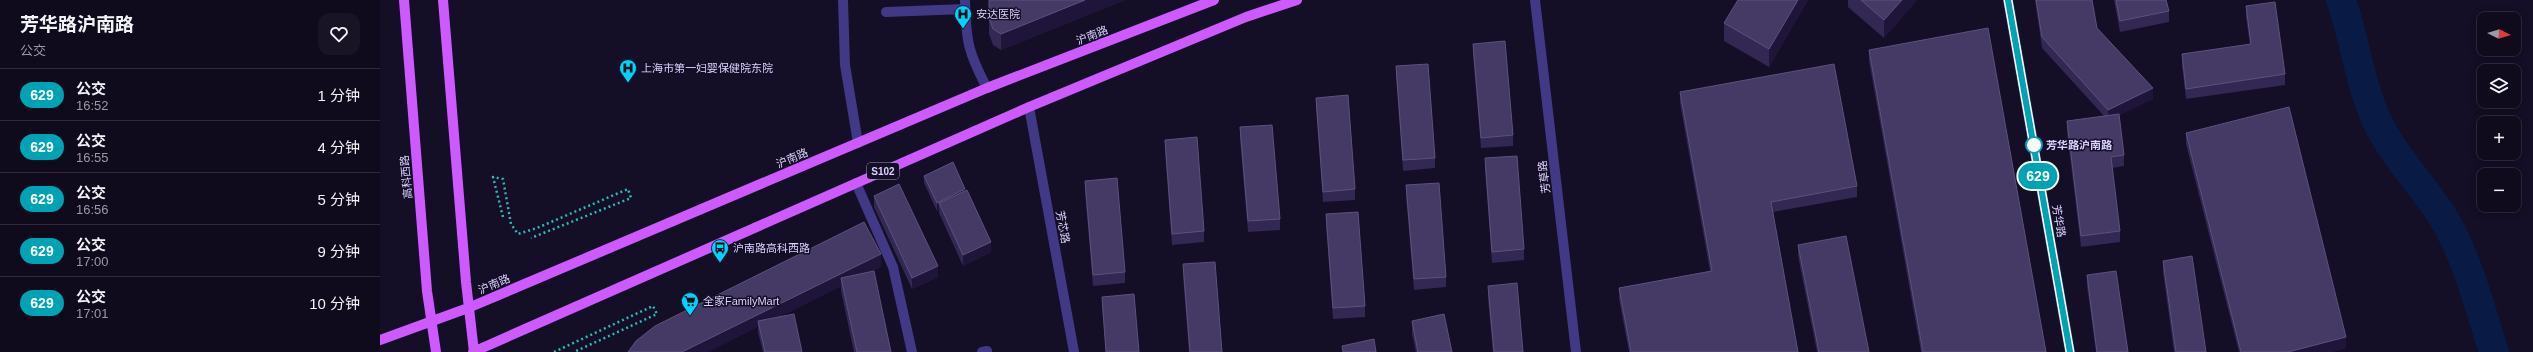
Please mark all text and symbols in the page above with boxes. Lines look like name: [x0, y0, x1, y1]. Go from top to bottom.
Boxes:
hospital icon: 安达医院: [953, 4, 973, 29]
place label: 安达医院: [976, 8, 1020, 20]
north arrow: [2477, 12, 2521, 56]
map controls: [2477, 12, 2521, 212]
button: heart: [318, 13, 360, 55]
text: 芳华路沪南路: [20, 14, 134, 35]
street label: 沪南路: [1074, 23, 1110, 47]
text: 公交: [20, 43, 46, 58]
hospital icon: 上海市第一妇婴保健院东院: [618, 58, 638, 83]
place label: 上海市第一妇婴保健院东院: [641, 62, 773, 74]
button: layers: [2477, 64, 2521, 108]
text: 公交: [76, 80, 106, 97]
text: 629: [30, 87, 54, 103]
text: 1 分钟: [317, 87, 360, 104]
text: 16:52: [76, 98, 109, 113]
button: +: [2477, 116, 2521, 160]
text: 公交: [76, 132, 106, 149]
marker: 芳华路沪南路: [2025, 136, 2043, 154]
text: 629: [30, 139, 54, 155]
text: 4 分钟: [317, 139, 360, 156]
place label: 芳华路沪南路: [2046, 139, 2113, 151]
street label: 沪南路: [774, 146, 810, 170]
text: 16:55: [76, 150, 109, 165]
street label: 高科西路: [398, 155, 414, 199]
street label: 芳草路: [1536, 160, 1552, 194]
road number: S102: [867, 163, 899, 179]
line badge: 629: [2015, 163, 2061, 189]
text: 629: [2026, 168, 2050, 184]
button: −: [2477, 168, 2521, 212]
text: 公交: [76, 184, 106, 201]
text: 629: [30, 191, 54, 207]
text: 5 分钟: [317, 191, 360, 208]
text: 16:56: [76, 202, 109, 217]
street label: 芳华路: [2050, 204, 2068, 238]
street label: 芳芯路: [1054, 210, 1072, 244]
text: 公交: [76, 236, 106, 253]
bus stop icon: 沪南路高科西路: [710, 238, 730, 263]
place label: 沪南路高科西路: [733, 242, 810, 254]
text: 629: [30, 243, 54, 259]
text: 9 分钟: [317, 243, 360, 260]
text: 17:00: [76, 254, 109, 269]
street label: 沪南路: [476, 272, 512, 296]
text: 公交: [76, 288, 106, 305]
supermarket icon: 全家FamilyMart: [680, 291, 700, 316]
text: 629: [30, 295, 54, 311]
text: 10 分钟: [309, 295, 360, 312]
place label: 全家FamilyMart: [703, 295, 779, 307]
text: 17:01: [76, 306, 109, 321]

